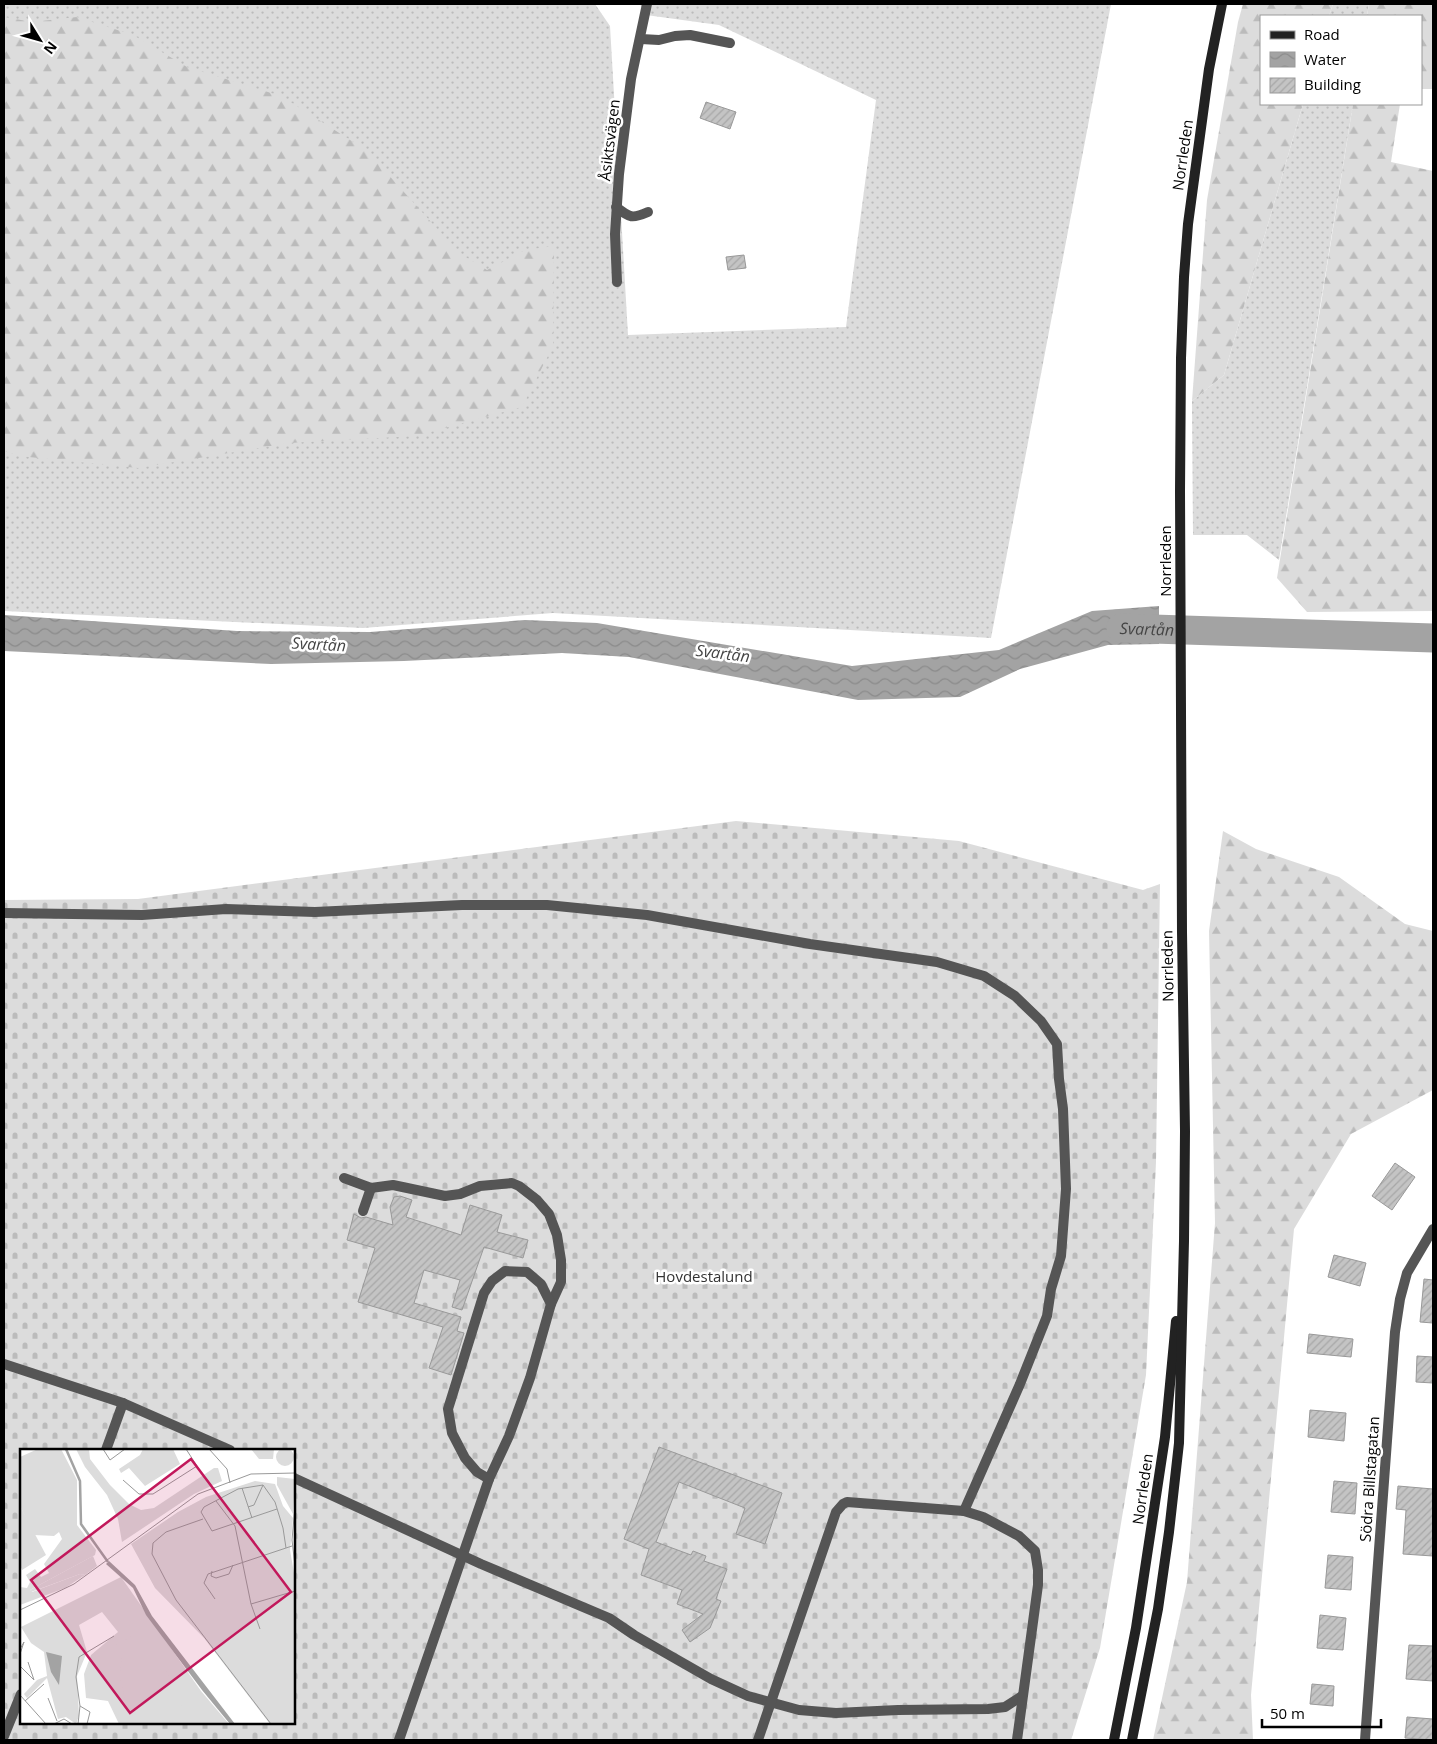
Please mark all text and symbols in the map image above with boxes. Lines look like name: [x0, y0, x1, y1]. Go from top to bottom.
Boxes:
north arrow: [15, 15, 65, 65]
legend: [1260, 15, 1422, 105]
text: Road: [1304, 24, 1340, 44]
text: N: [40, 38, 62, 58]
text: Water: [1304, 49, 1346, 69]
text: Building: [1304, 74, 1361, 94]
street label: Åsiktsvägen: [594, 98, 624, 182]
street label: Norrleden: [1167, 118, 1197, 192]
street label: Norrleden: [1155, 525, 1175, 597]
water label: Svartån: [1119, 617, 1175, 641]
water label: Svartån: [291, 632, 347, 656]
water label: Svartån: [695, 639, 751, 667]
street label: Norrleden: [1156, 930, 1178, 1002]
park label: Hovdestalund: [655, 1266, 753, 1286]
street label: Södra Billstagatan: [1355, 1415, 1383, 1543]
inset map: [20, 1449, 295, 1724]
street label: Norrleden: [1127, 1452, 1157, 1526]
scale bar: [1262, 1696, 1381, 1728]
text: 50 m: [1270, 1703, 1305, 1723]

